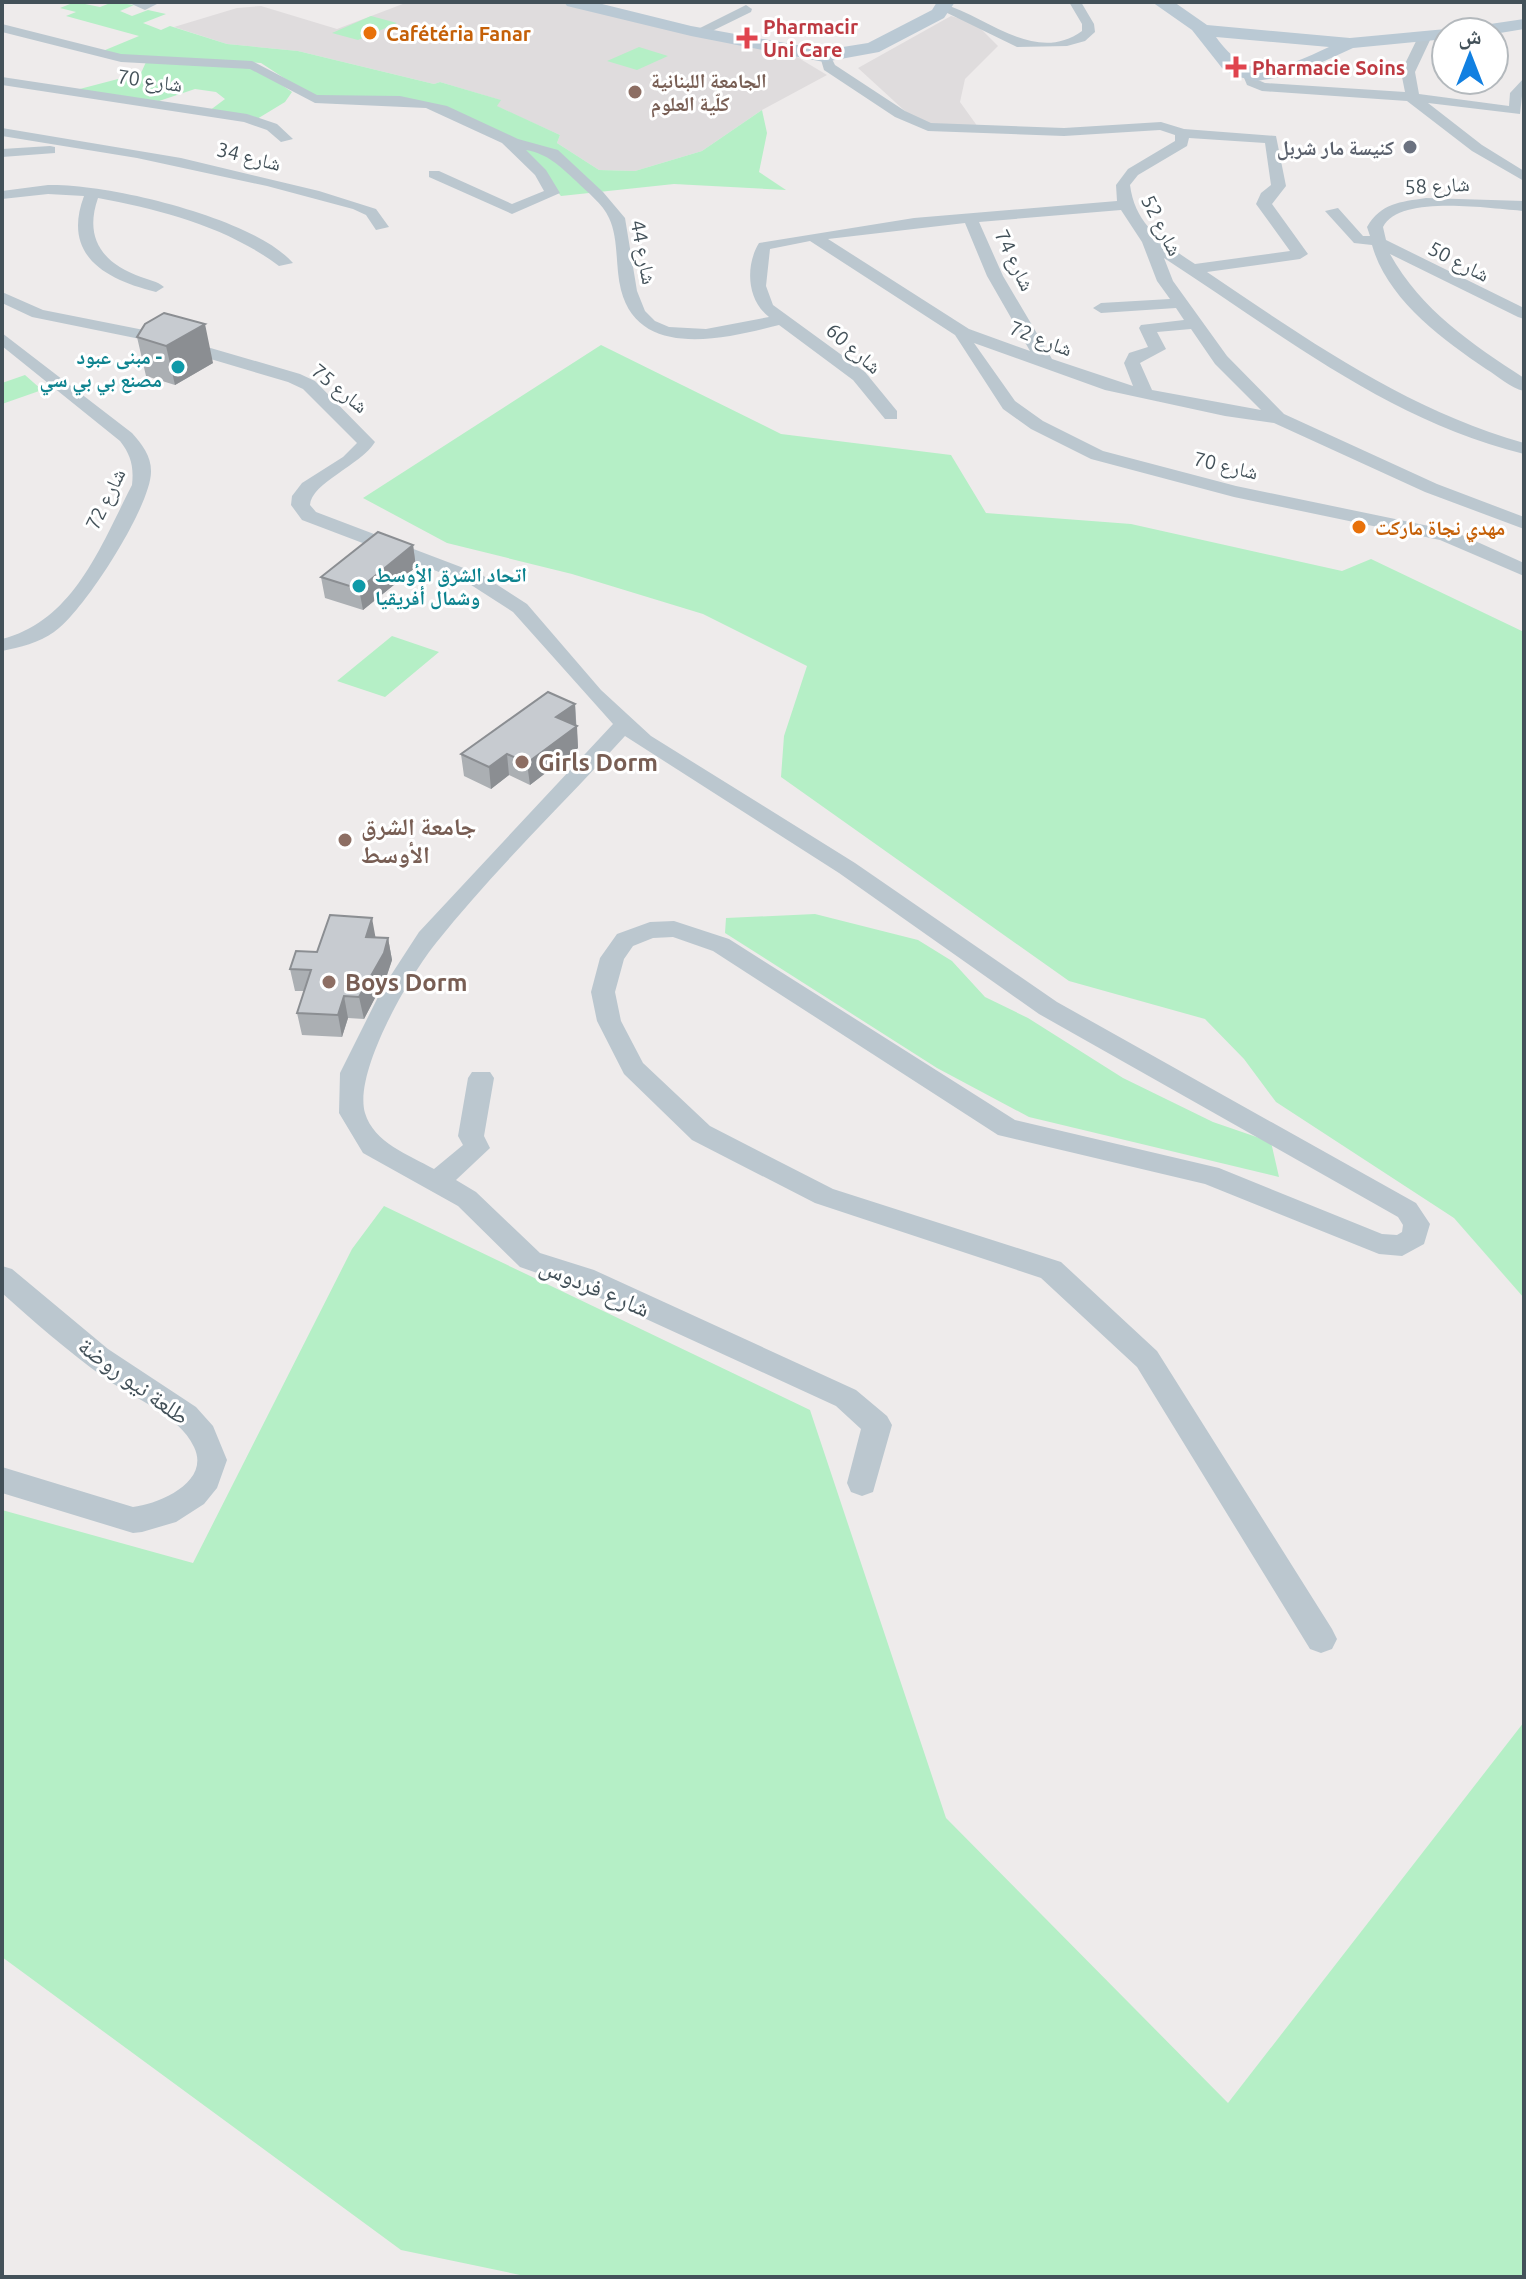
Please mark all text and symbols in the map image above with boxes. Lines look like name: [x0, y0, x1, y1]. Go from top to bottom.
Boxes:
place label: Pharmacir Uni Care: [763, 15, 859, 61]
north arrow: [1430, 16, 1510, 96]
place label: Cafétéria Fanar: [386, 22, 532, 45]
text: ش: [1458, 23, 1482, 50]
marker: Cafétéria Fanar: [361, 24, 379, 42]
marker: Pharmacir Uni Care: [738, 29, 756, 47]
place label: Pharmacie Soins: [1252, 56, 1405, 79]
marker: Pharmacie Soins: [1227, 58, 1245, 76]
street label: شارع 70: [116, 64, 184, 98]
place label: الجامعة اللبنانية كلّية العلوم: [651, 69, 767, 118]
marker: الجامعة اللبنانية كلّية العلوم: [626, 83, 644, 101]
place label: كنيسة مار شربل: [1277, 136, 1394, 161]
street label: شارع 34: [214, 137, 283, 177]
marker: كنيسة مار شربل: [1401, 138, 1419, 156]
street label: شارع 58: [1404, 172, 1470, 200]
street label: شارع 52: [1135, 191, 1187, 260]
street label: شارع 44: [625, 218, 662, 287]
street label: شارع 74: [989, 226, 1040, 295]
street label: شارع 50: [1424, 236, 1493, 288]
street label: شارع 72: [1006, 316, 1076, 362]
street label: شارع 60: [821, 318, 886, 380]
place label: مبنى عبود - مصنع بي بي سي: [40, 345, 162, 395]
marker: مبنى عبود - مصنع بي بي سي: [169, 358, 187, 376]
street label: شارع 75: [306, 359, 373, 419]
street label: شارع 70: [1191, 446, 1260, 485]
street label: شارع 72: [80, 465, 131, 534]
place label: مهدي نجاة ماركت: [1375, 516, 1505, 543]
marker: مهدي نجاة ماركت: [1350, 518, 1368, 536]
place label: اتحاد الشرق الأوسط وشمال أفريقيا: [375, 563, 527, 610]
marker: اتحاد الشرق الأوسط وشمال أفريقيا: [350, 577, 368, 595]
place label: Girls Dorm: [538, 749, 658, 776]
marker: Girls Dorm: [513, 753, 531, 771]
place label: جامعة الشرق الأوسط: [361, 813, 476, 868]
marker: جامعة الشرق الأوسط: [336, 831, 354, 849]
place label: Boys Dorm: [345, 969, 467, 996]
marker: Boys Dorm: [320, 973, 338, 991]
street label: شارع فردوس: [535, 1252, 654, 1324]
street label: طلعة نيو روضة: [73, 1332, 195, 1431]

